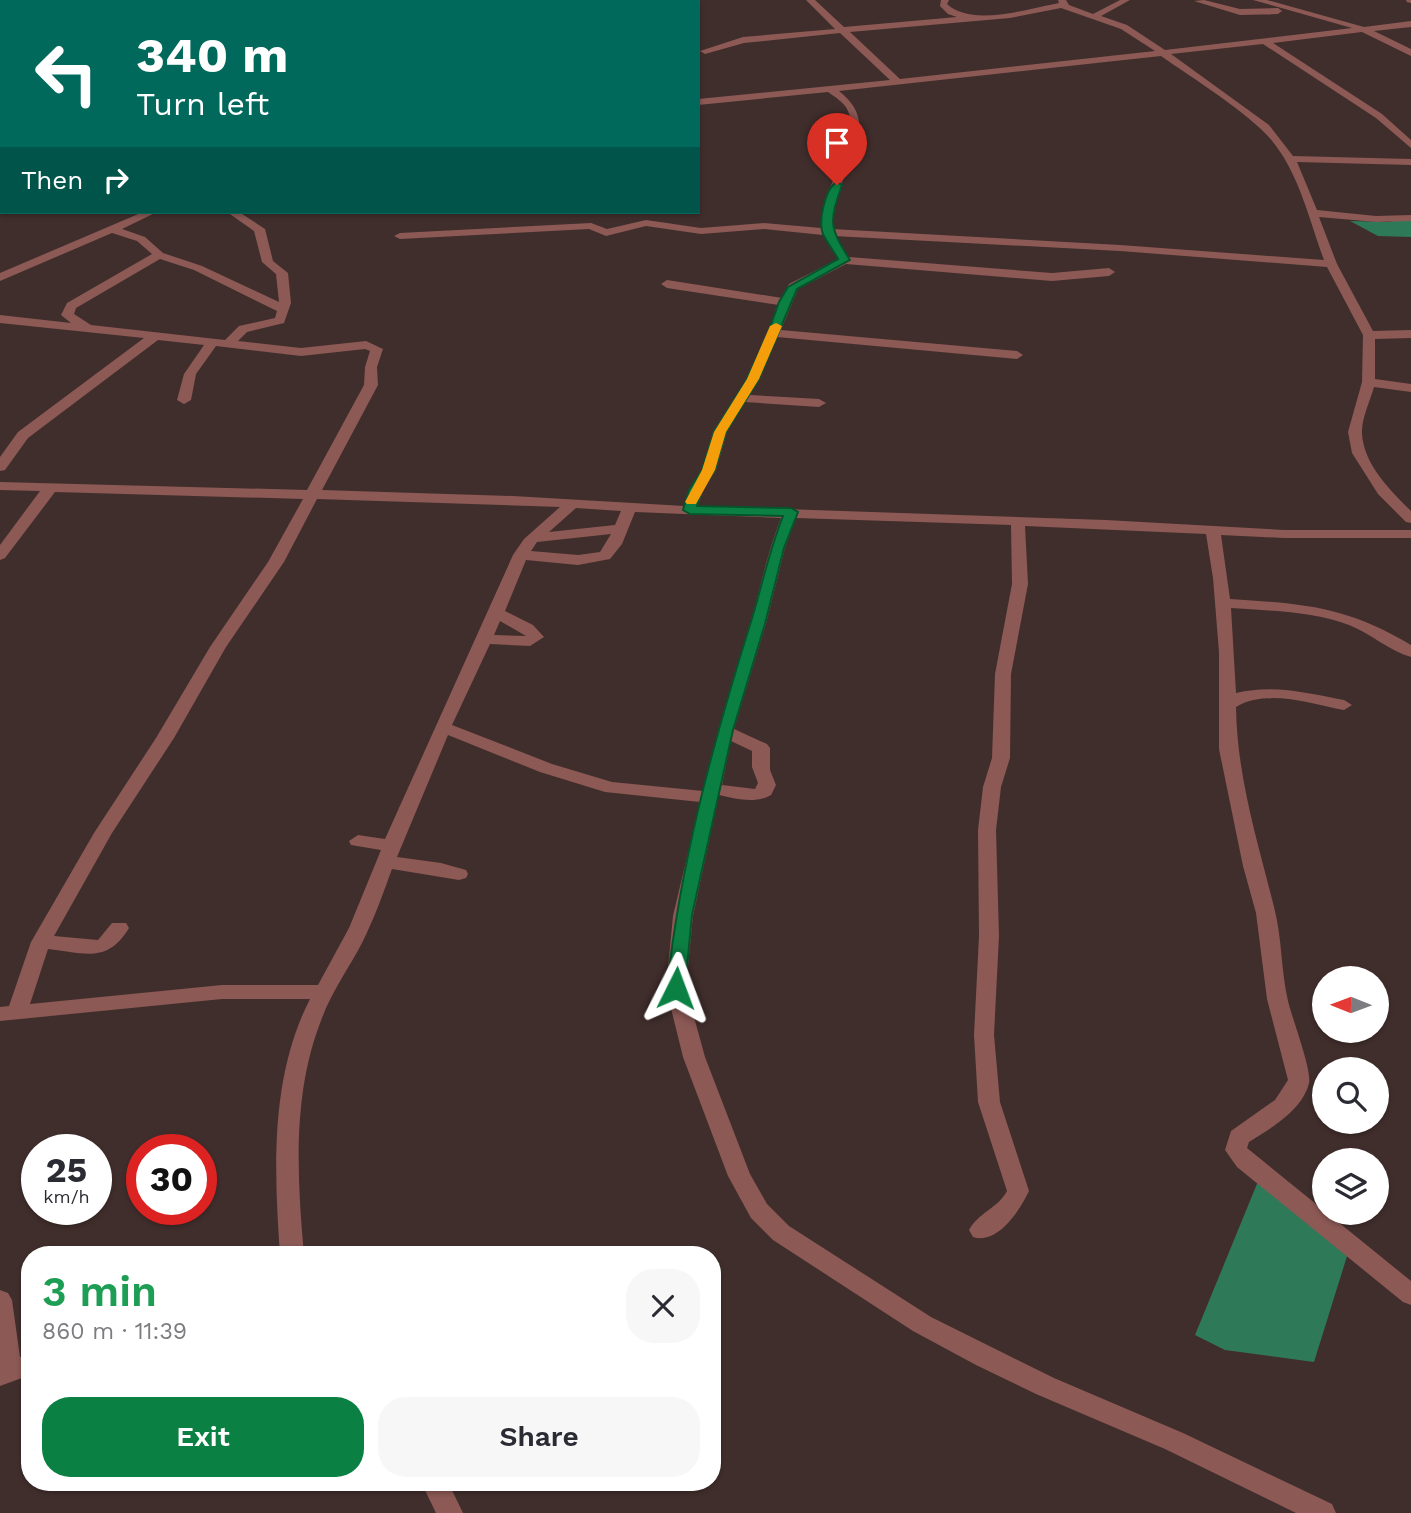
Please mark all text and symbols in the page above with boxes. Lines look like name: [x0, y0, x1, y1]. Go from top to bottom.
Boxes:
text: 340 m: [136, 26, 288, 84]
icon: left: [21, 28, 112, 119]
text: Turn left: [136, 85, 269, 123]
pin: [807, 113, 867, 185]
icon: arrive: [818, 124, 856, 162]
icon: right: [97, 161, 135, 199]
text: Then: [21, 165, 83, 195]
position arrow: [639, 951, 713, 1025]
north arrow: [1312, 966, 1390, 1043]
map controls: [1312, 966, 1389, 1225]
button: search: [1312, 1057, 1389, 1134]
speed limit sign: 30: [126, 1134, 217, 1225]
button: layers: [1312, 1148, 1389, 1225]
text: 25: [46, 1149, 87, 1191]
text: km/h: [43, 1186, 90, 1207]
text: 3 min: [42, 1267, 157, 1316]
button: close: [626, 1269, 700, 1343]
text: 860 m · 11:39: [42, 1318, 187, 1345]
button: Exit: [42, 1397, 364, 1477]
button: Share: [378, 1397, 700, 1477]

